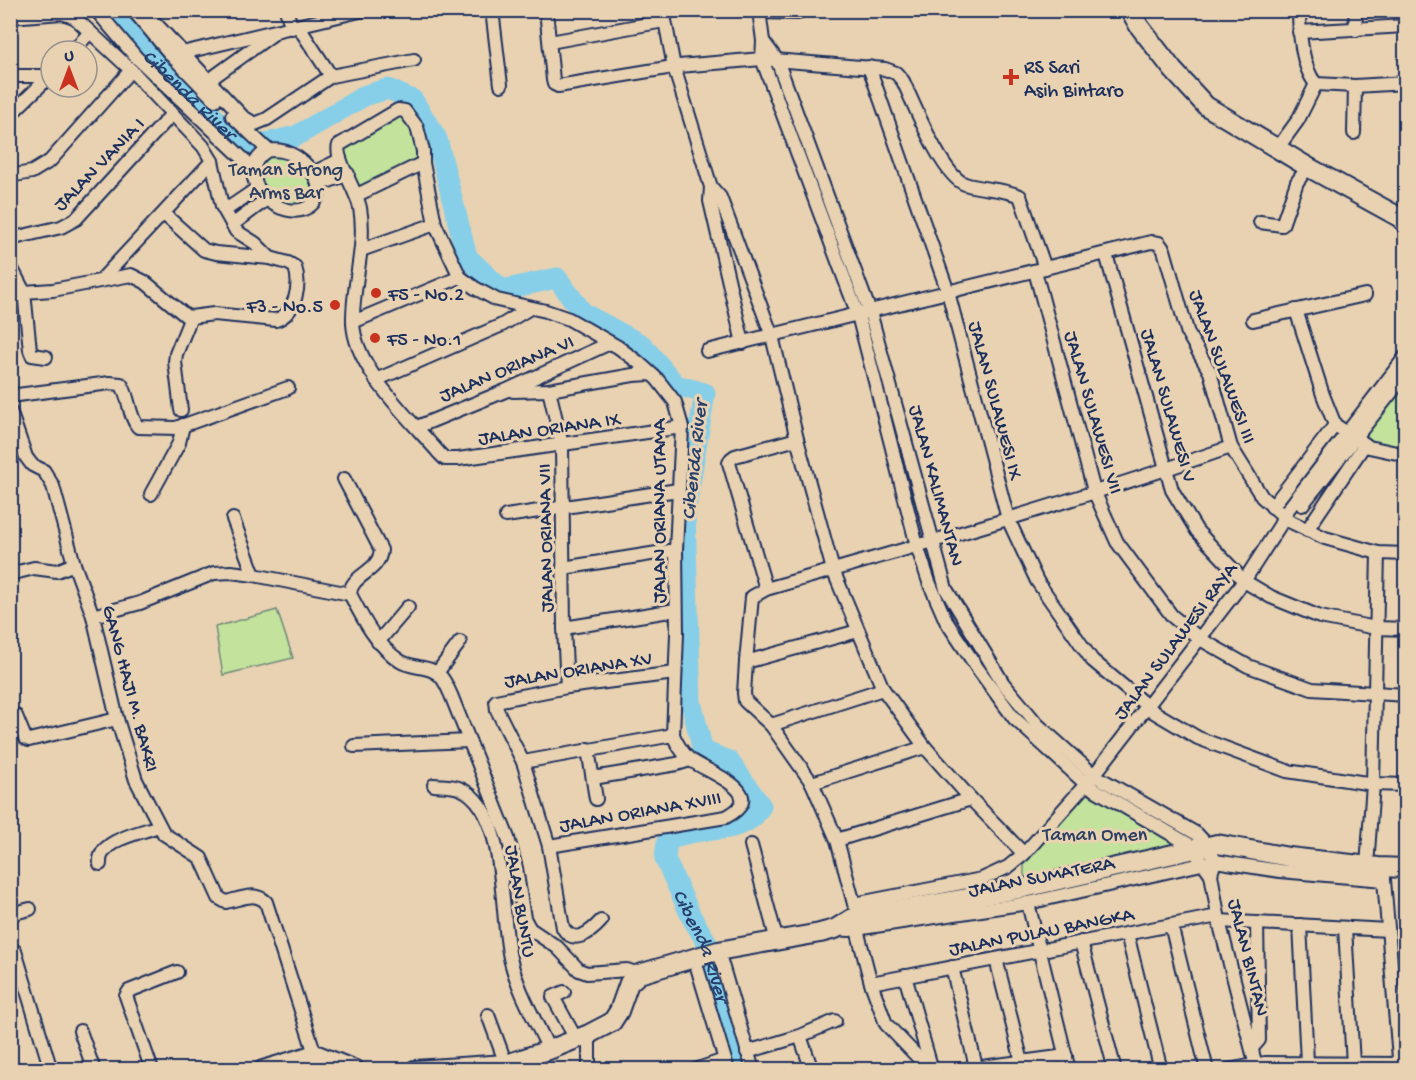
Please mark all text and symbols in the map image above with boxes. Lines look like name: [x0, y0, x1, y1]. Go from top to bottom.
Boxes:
north arrow: [39, 39, 99, 99]
water label: Cibenda River: [135, 46, 242, 150]
text: U: [64, 48, 74, 67]
place label: RS Sari Asih Bintaro: [1024, 58, 1124, 104]
marker: RS Sari Asih Bintaro: [1002, 68, 1020, 86]
street label: JALAN VANIA I: [50, 114, 151, 217]
park label: Taman Strong Arms Bar: [228, 160, 343, 206]
place label: F5 - No.2: [387, 285, 464, 308]
marker: F5 - No.2: [369, 286, 383, 300]
street label: JALAN SULAWESI III: [1182, 287, 1259, 447]
place label: F3 - No.5: [245, 297, 323, 320]
marker: F3 - No.5: [328, 298, 342, 312]
street label: JALAN SULAWESI IX: [961, 319, 1026, 484]
street label: JALAN SULAWESI V: [1134, 327, 1200, 485]
street label: JALAN SULAWESI VII: [1057, 329, 1126, 497]
place label: F5 - No.1: [386, 330, 461, 353]
marker: F5 - No.1: [368, 331, 382, 345]
street label: JALAN ORIANA VI: [437, 332, 578, 409]
water label: Cibenda River: [678, 395, 716, 521]
street label: JALAN KALIMANTAN: [902, 403, 967, 569]
street label: JALAN ORIANA IX: [477, 409, 623, 452]
street label: JALAN ORIANA UTAMA: [650, 417, 673, 603]
street label: JALAN ORIANA VII: [535, 463, 560, 613]
street label: JALAN SULAWESI RAYA: [1110, 558, 1244, 725]
street label: GANG HAJI M. BAKRI: [95, 603, 162, 775]
street label: JALAN ORIANA XV: [503, 648, 654, 695]
street label: JALAN ORIANA XVIII: [558, 788, 723, 839]
park label: Taman Omen: [1042, 825, 1148, 848]
street label: JALAN BUNTU: [498, 844, 539, 959]
street label: JALAN SUMATERA: [967, 853, 1118, 904]
water label: Cibenda River: [665, 886, 734, 1010]
street label: JALAN BINTAN: [1221, 897, 1272, 1019]
street label: JALAN PULAU BANGKA: [947, 904, 1137, 963]

